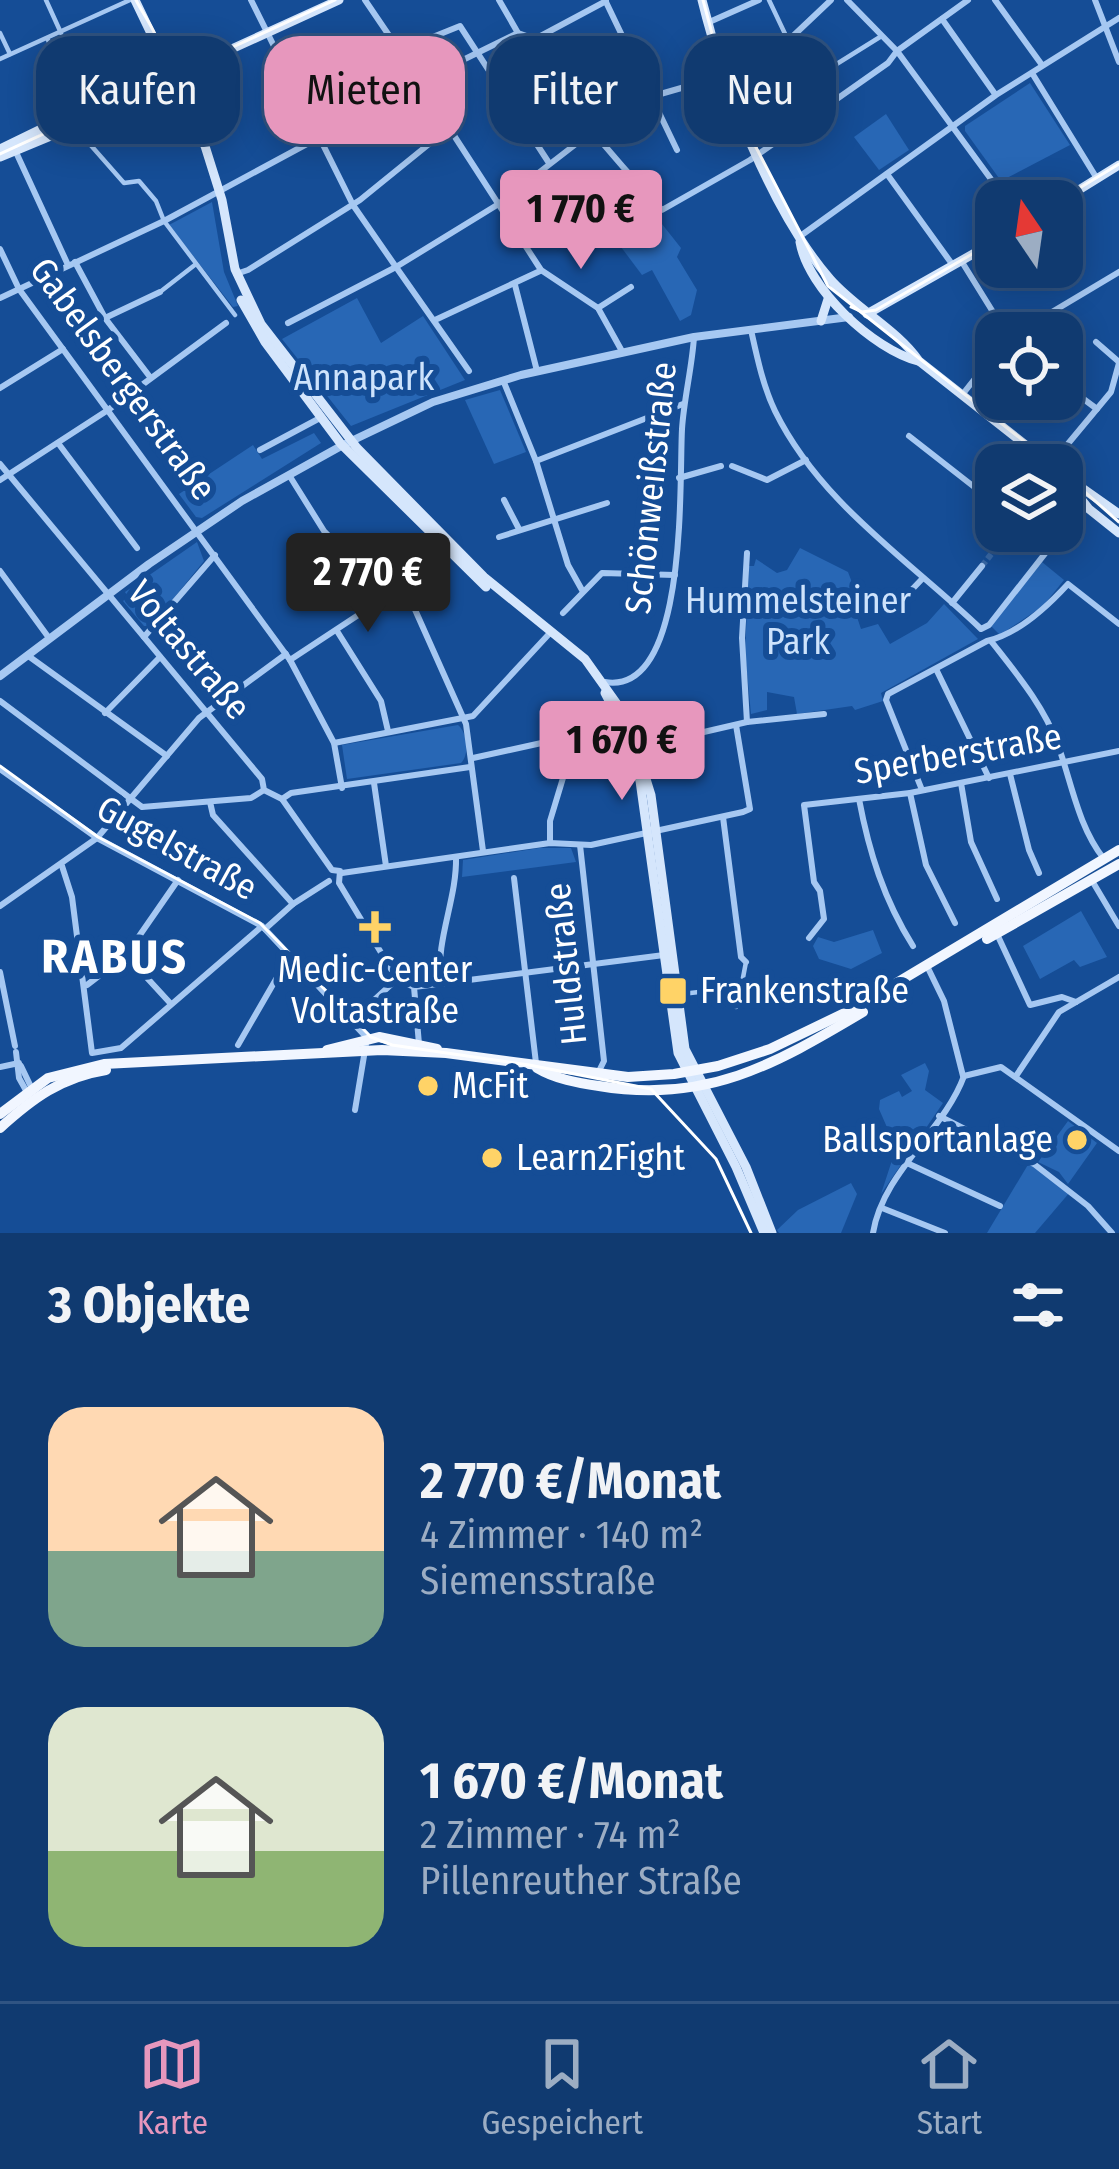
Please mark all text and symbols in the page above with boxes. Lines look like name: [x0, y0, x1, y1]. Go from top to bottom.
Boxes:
chip: Kaufen: [36, 36, 240, 144]
chip: Mieten: [264, 36, 465, 144]
chip: Filter: [489, 36, 660, 144]
chip: Neu: [684, 36, 836, 144]
pin: 1 770 €: [470, 170, 692, 272]
north arrow: [975, 180, 1083, 288]
map controls: [975, 180, 1083, 552]
text: 1 770 €: [527, 186, 635, 232]
street label: Gabelsbergerstraße: [20, 249, 226, 509]
button: locate: [975, 312, 1083, 420]
park label: Annapark: [294, 356, 434, 400]
street label: Schönweißstraße: [616, 360, 686, 616]
button: layers: [975, 444, 1083, 552]
pin: 2 770 €: [257, 533, 479, 635]
text: 2 770 €: [313, 549, 423, 595]
street label: Voltastraße: [118, 571, 260, 729]
park label: Hummelsteiner Park: [685, 579, 911, 664]
pin: 1 670 €: [511, 701, 733, 803]
street label: Sperberstraße: [851, 714, 1065, 794]
text: 1 670 €: [567, 717, 677, 763]
street label: Gugelstraße: [89, 786, 265, 910]
street label: Huldstraße: [536, 881, 596, 1047]
marker: Medic-Center Voltastraße: [359, 911, 391, 943]
district label: RABUS: [41, 928, 189, 986]
place label: Medic-Center Voltastraße: [278, 948, 473, 1033]
place label: Frankenstraße: [700, 969, 909, 1013]
marker: Frankenstraße: [657, 975, 689, 1007]
place label: McFit: [452, 1064, 529, 1108]
marker: McFit: [415, 1073, 441, 1099]
place label: Ballsportanlage: [822, 1118, 1053, 1162]
marker: Ballsportanlage: [1064, 1127, 1090, 1153]
place label: Learn2Fight: [516, 1136, 685, 1180]
marker: Learn2Fight: [479, 1145, 505, 1171]
icon: filters: [1005, 1272, 1071, 1338]
text: 3 Objekte: [48, 1274, 250, 1336]
text: 2 770 €/Monat: [420, 1450, 721, 1512]
icon: home: [144, 1455, 288, 1599]
text: 4 Zimmer · 140 m²: [420, 1512, 703, 1558]
text: Siemensstraße: [420, 1558, 656, 1604]
text: 1 670 €/Monat: [420, 1750, 723, 1812]
icon: home: [144, 1755, 288, 1899]
text: 2 Zimmer · 74 m²: [420, 1812, 681, 1858]
text: Pillenreuther Straße: [420, 1858, 742, 1904]
tab: Karte: [137, 2031, 208, 2143]
tab: Gespeichert: [481, 2031, 643, 2143]
tab: Start: [916, 2031, 982, 2143]

